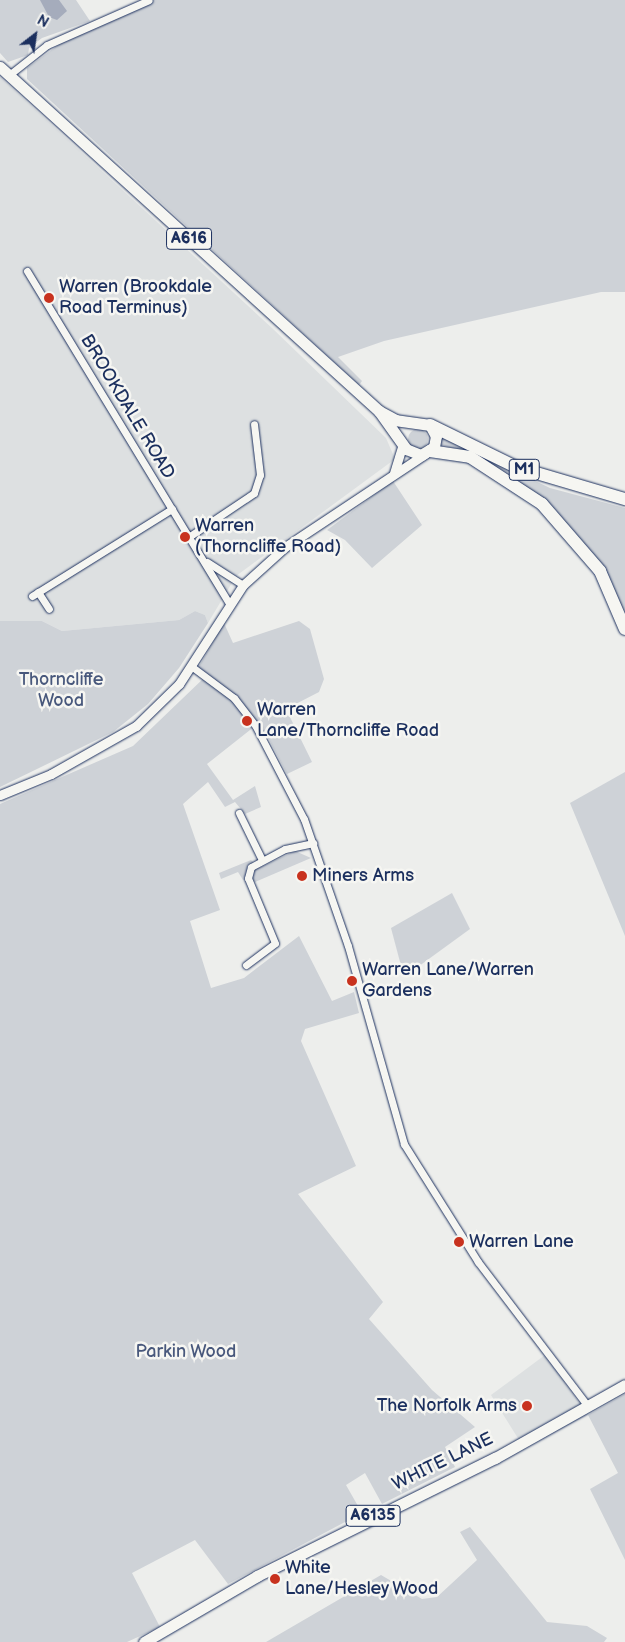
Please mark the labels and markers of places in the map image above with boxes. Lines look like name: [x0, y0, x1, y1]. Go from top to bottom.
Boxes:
place label: Warren (Brookdale Road Terminus): [59, 277, 212, 320]
marker: Warren (Brookdale Road Terminus): [43, 292, 55, 304]
place label: Warren (Thorncliffe Road): [195, 516, 341, 558]
marker: Warren (Thorncliffe Road): [179, 531, 191, 543]
place label: Warren Lane/Thorncliffe Road: [257, 700, 439, 742]
marker: Warren Lane/Thorncliffe Road: [241, 715, 253, 727]
place label: Miners Arms: [312, 865, 414, 887]
marker: Miners Arms: [296, 870, 308, 882]
place label: Warren Lane/Warren Gardens: [362, 960, 534, 1002]
marker: Warren Lane/Warren Gardens: [346, 975, 358, 987]
place label: Warren Lane: [469, 1231, 574, 1253]
marker: Warren Lane: [453, 1236, 465, 1248]
place label: The Norfolk Arms: [377, 1395, 517, 1417]
marker: The Norfolk Arms: [521, 1400, 533, 1412]
place label: White Lane/Hesley Wood: [285, 1558, 440, 1600]
marker: White Lane/Hesley Wood: [269, 1573, 281, 1585]

